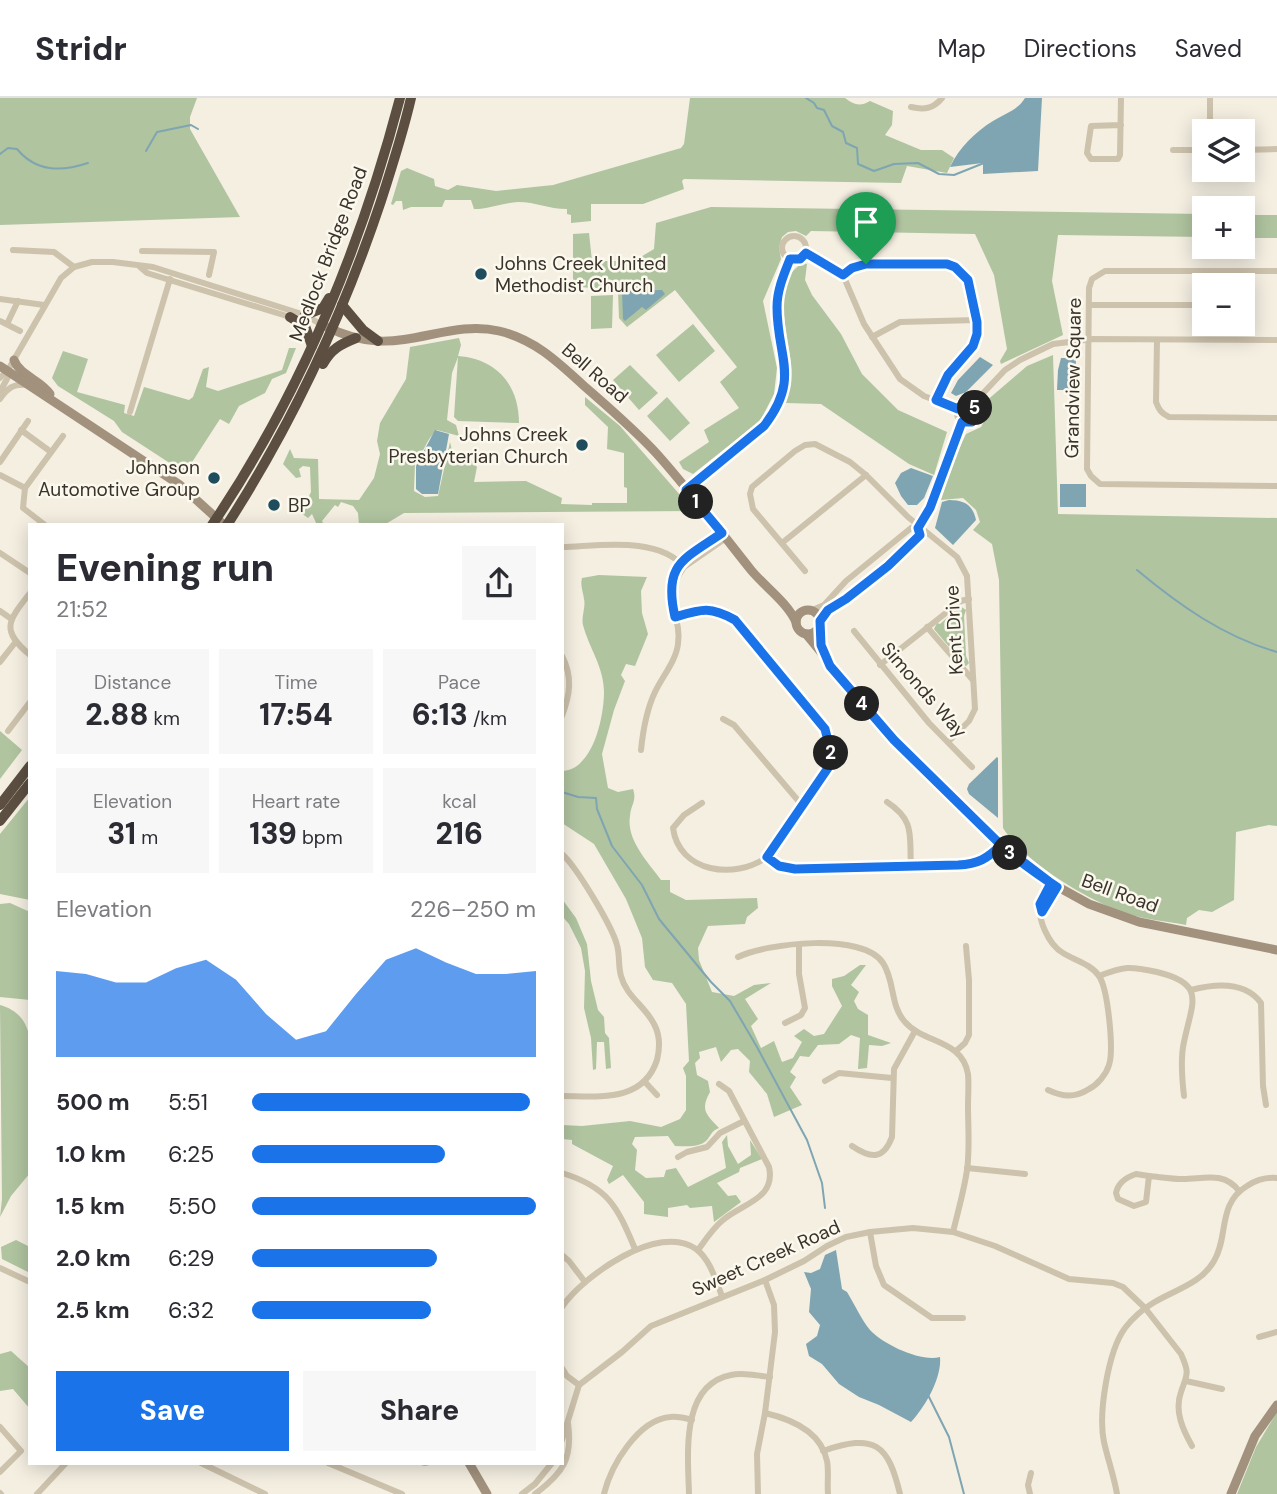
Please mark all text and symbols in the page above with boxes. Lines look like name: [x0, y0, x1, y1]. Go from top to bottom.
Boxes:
text: Stridr: [35, 27, 127, 70]
text: Map: [938, 33, 986, 64]
text: Directions: [1024, 33, 1137, 64]
text: Saved: [1175, 33, 1242, 64]
map controls: [1192, 119, 1255, 336]
button: layers: [1192, 119, 1255, 182]
street label: Medlock Bridge Road: [283, 163, 373, 345]
pin: [836, 192, 896, 264]
button: +: [1192, 196, 1255, 259]
icon: arrive: [847, 203, 885, 241]
place label: Johns Creek United Methodist Church: [495, 251, 667, 298]
marker: Johns Creek United Methodist Church: [473, 266, 489, 282]
button: −: [1192, 273, 1255, 336]
street label: Grandview Square: [1059, 297, 1087, 459]
street label: Bell Road: [557, 337, 633, 409]
pin: 5: [958, 390, 992, 426]
text: 5: [969, 395, 980, 420]
place label: Johns Creek Presbyterian Church: [389, 422, 568, 469]
marker: Johns Creek Presbyterian Church: [574, 437, 590, 453]
place label: Johnson Automotive Group: [38, 455, 200, 502]
marker: Johnson Automotive Group: [206, 470, 222, 486]
pin: 1: [678, 484, 714, 520]
text: 1: [692, 489, 699, 514]
place label: BP: [288, 493, 310, 518]
marker: BP: [266, 497, 282, 513]
text: Evening run: [56, 543, 274, 593]
button: share: [462, 546, 536, 620]
street label: Kent Drive: [939, 585, 969, 675]
text: 21:52: [56, 594, 108, 624]
street label: Simonds Way: [875, 637, 973, 744]
text: Distance: [94, 670, 171, 695]
text: Time: [275, 670, 317, 695]
text: Pace: [438, 670, 481, 695]
pin: 4: [844, 686, 880, 722]
text: 4: [855, 691, 868, 716]
text: 2.88: [85, 695, 148, 734]
text: 17:54: [259, 695, 333, 734]
text: 6:13: [412, 695, 468, 734]
text: km: [148, 706, 180, 731]
text: /km: [468, 706, 507, 731]
pin: 2: [814, 736, 848, 770]
text: 2: [825, 740, 836, 765]
text: Elevation: [93, 789, 172, 814]
text: Heart rate: [252, 789, 340, 814]
text: kcal: [442, 789, 476, 814]
text: 31: [107, 814, 136, 853]
text: 139: [249, 814, 297, 853]
text: 216: [436, 814, 483, 853]
text: m: [136, 825, 158, 850]
text: bpm: [297, 825, 343, 850]
pin: 3: [992, 836, 1028, 870]
text: 3: [1004, 840, 1015, 865]
street label: Bell Road: [1078, 868, 1162, 918]
text: Elevation: [56, 894, 152, 924]
text: 226–250 m: [410, 894, 536, 924]
text: 500 m: [56, 1087, 130, 1117]
text: 5:51: [168, 1087, 208, 1117]
text: 1.0 km: [56, 1139, 126, 1169]
text: 6:25: [168, 1139, 214, 1169]
text: 1.5 km: [56, 1191, 125, 1221]
text: 5:50: [168, 1191, 216, 1221]
street label: Sweet Creek Road: [688, 1214, 844, 1302]
text: 2.0 km: [56, 1243, 131, 1273]
text: 6:29: [168, 1243, 215, 1273]
text: 2.5 km: [56, 1295, 130, 1325]
text: 6:32: [168, 1295, 214, 1325]
button: Save: [56, 1371, 289, 1451]
button: Share: [303, 1371, 536, 1451]

